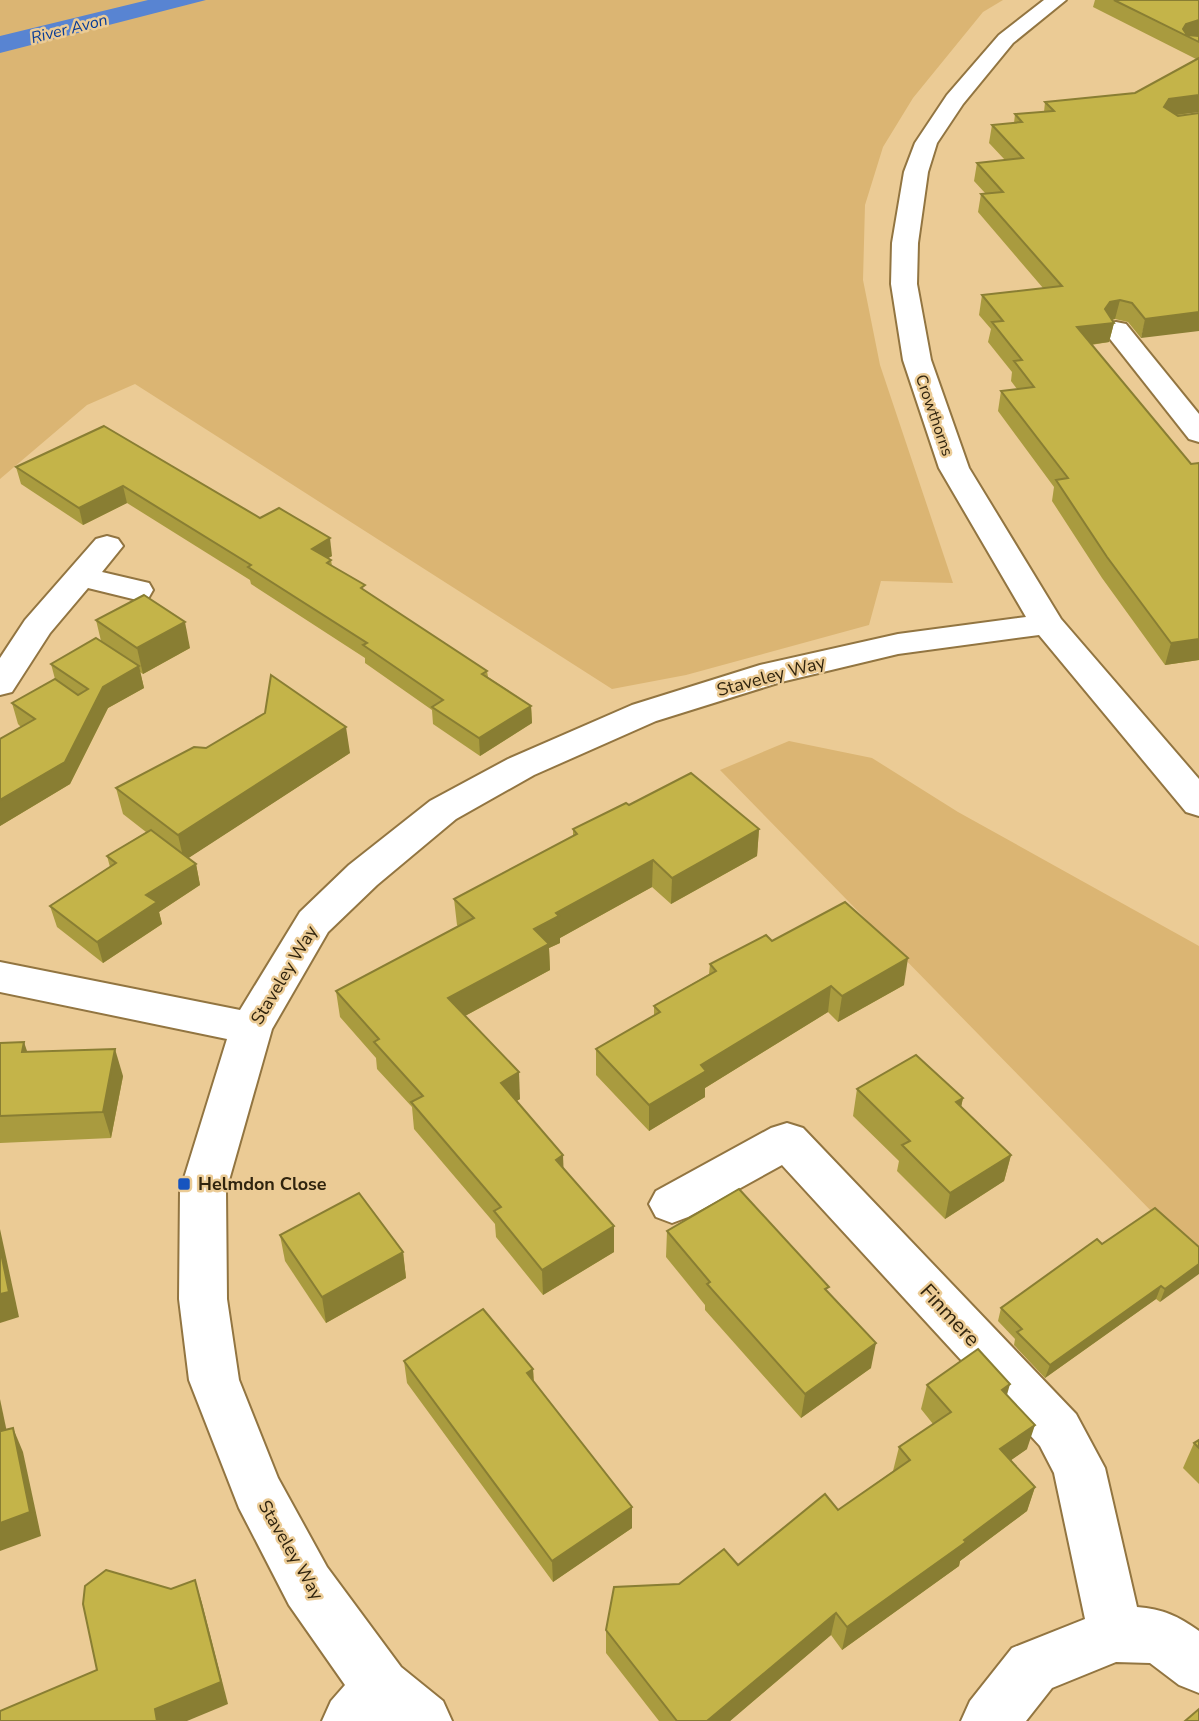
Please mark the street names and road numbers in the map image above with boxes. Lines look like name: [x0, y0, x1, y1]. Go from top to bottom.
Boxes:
street label: Crowthorns: [910, 372, 958, 459]
street label: Staveley Way: [714, 650, 829, 702]
street label: Staveley Way: [245, 920, 323, 1029]
street label: Finmere: [914, 1278, 986, 1352]
street label: Staveley Way: [253, 1496, 330, 1605]

